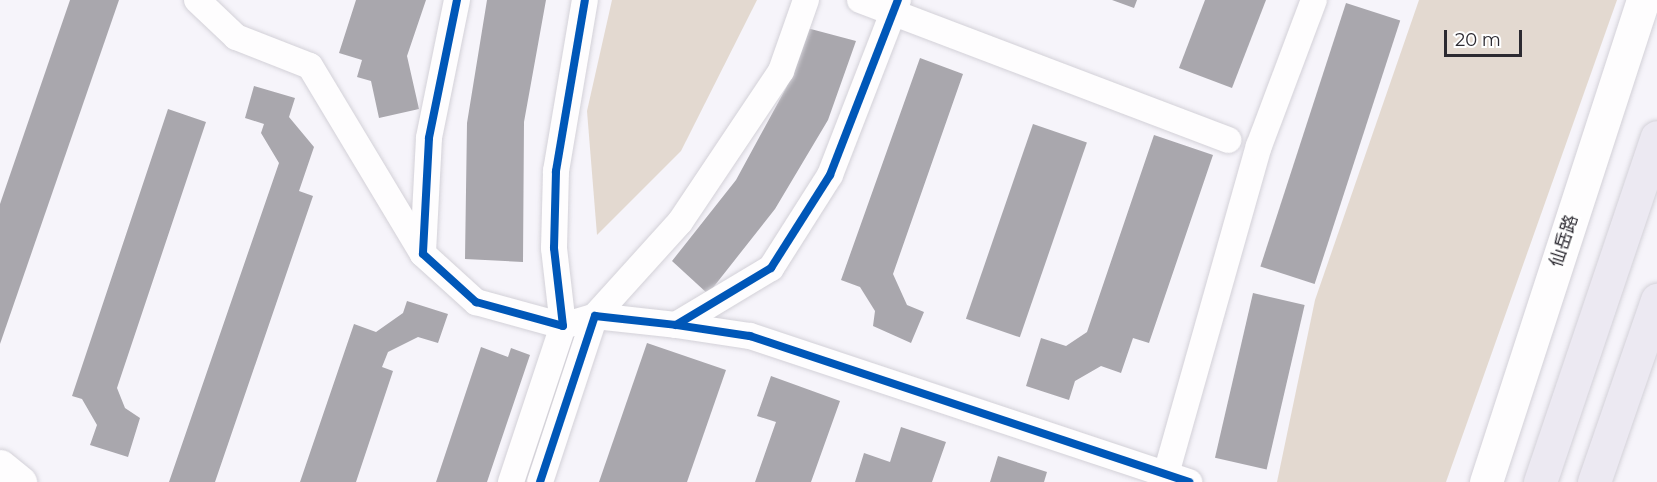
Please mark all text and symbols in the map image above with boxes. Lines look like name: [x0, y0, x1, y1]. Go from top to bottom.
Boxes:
scale bar: [1447, 18, 1525, 56]
text: 20 m: [1455, 29, 1501, 51]
street label: 仙岳路: [1545, 212, 1583, 270]

